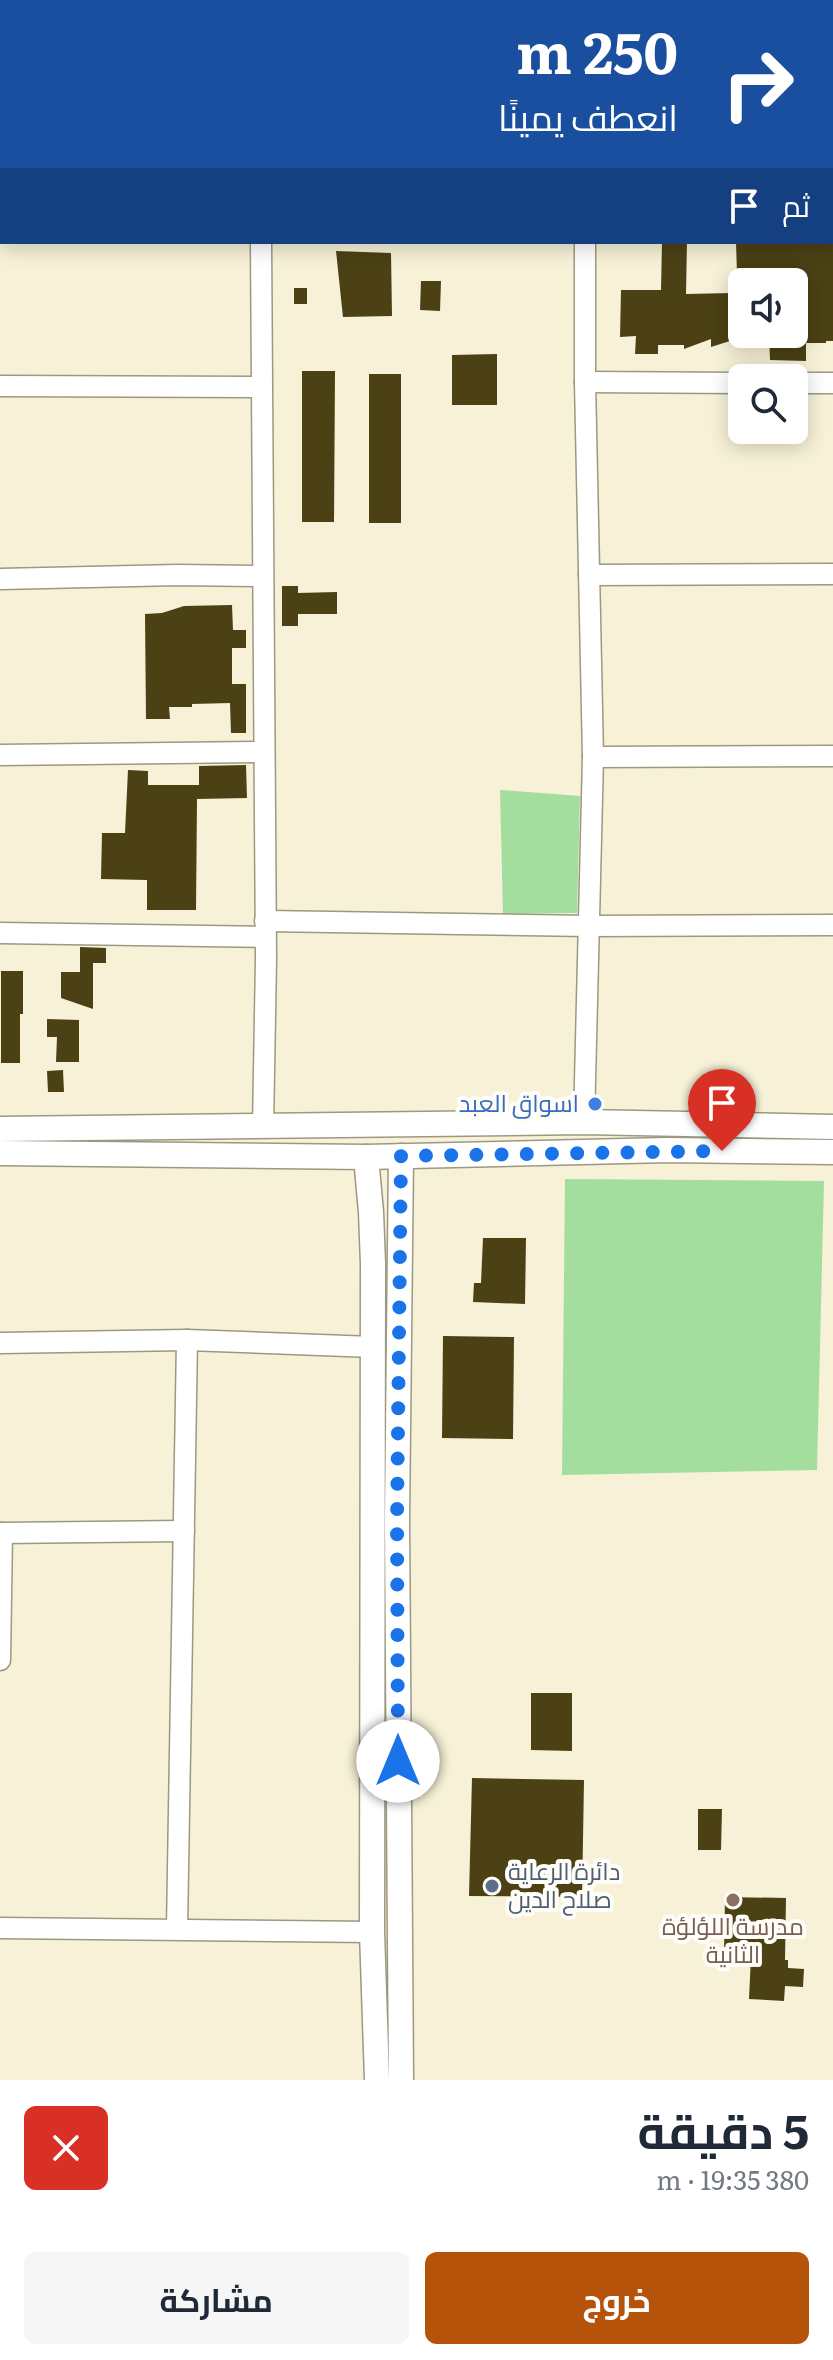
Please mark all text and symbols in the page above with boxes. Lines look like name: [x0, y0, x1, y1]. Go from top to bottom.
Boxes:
text: 250 m: [516, 8, 678, 91]
icon: right: [706, 32, 810, 136]
text: انعطف يمينًا: [498, 89, 678, 142]
text: ثم: [782, 182, 810, 226]
icon: arrive: [722, 184, 766, 228]
map controls: [728, 268, 808, 444]
button: sound: [728, 268, 808, 348]
button: search: [728, 364, 808, 444]
pin: [688, 1069, 756, 1151]
icon: arrive: [700, 1081, 744, 1125]
place label: اسواق العبد: [459, 1084, 579, 1119]
marker: اسواق العبد: [586, 1095, 604, 1113]
position arrow: [356, 1719, 440, 1803]
place label: دائرة الرعاية صلاح الدين: [508, 1852, 620, 1916]
marker: دائرة الرعاية صلاح الدين: [483, 1877, 501, 1895]
marker: مدرسة اللؤلؤة الثانية: [724, 1891, 742, 1909]
place label: مدرسة اللؤلؤة الثانية: [662, 1907, 804, 1970]
text: 5 دقيقة: [638, 2093, 809, 2164]
button: close: [24, 2106, 108, 2190]
text: 380 m · 19:35: [656, 2159, 809, 2198]
button: مشاركة: [24, 2252, 409, 2344]
button: خروج: [425, 2252, 809, 2344]

